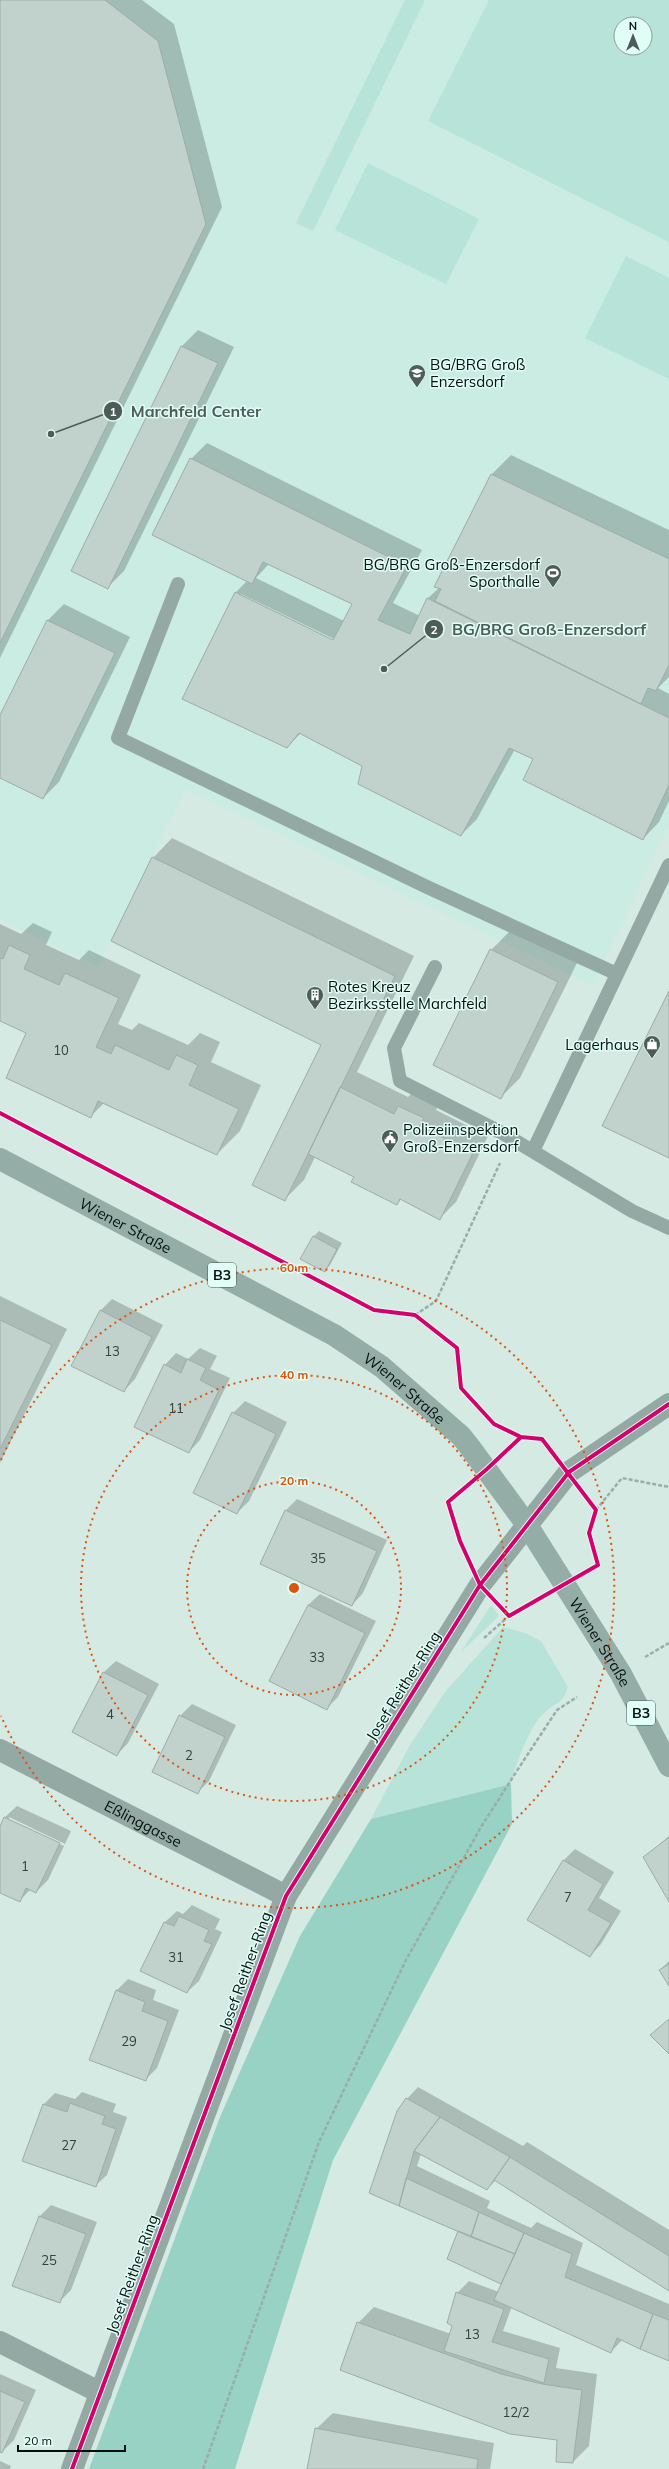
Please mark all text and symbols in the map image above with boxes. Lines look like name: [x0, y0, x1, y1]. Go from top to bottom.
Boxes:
north arrow: [613, 16, 653, 56]
text: N: [629, 19, 637, 33]
place label: BG/BRG Groß Enzersdorf: [430, 355, 526, 391]
school or university icon: BG/BRG Groß Enzersdorf: [407, 363, 427, 388]
callout: Marchfeld Center: [103, 397, 269, 425]
text: Marchfeld Center: [131, 401, 262, 421]
text: 1: [109, 404, 117, 419]
place label: BG/BRG Groß-Enzersdorf Sporthalle: [364, 555, 541, 591]
sports icon: BG/BRG Groß-Enzersdorf Sporthalle: [543, 563, 563, 588]
callout: BG/BRG Groß-Enzersdorf: [424, 615, 654, 643]
text: BG/BRG Groß-Enzersdorf: [452, 619, 647, 639]
text: 2: [430, 622, 438, 637]
place label: Rotes Kreuz Bezirksstelle Marchfeld: [328, 977, 487, 1013]
building icon: Rotes Kreuz Bezirksstelle Marchfeld: [305, 985, 325, 1010]
shop icon: Lagerhaus: [642, 1034, 662, 1059]
place label: Lagerhaus: [565, 1035, 639, 1054]
house number: 10: [53, 1042, 69, 1058]
place label: Polizeiinspektion Groß-Enzersdorf: [403, 1120, 519, 1156]
public building icon: Polizeiinspektion Groß-Enzersdorf: [380, 1128, 400, 1153]
street label: Wiener Straße: [76, 1193, 175, 1257]
text: 60 m: [280, 1260, 308, 1275]
road number: B3: [208, 1263, 236, 1287]
house number: 13: [104, 1343, 120, 1359]
street label: Wiener Straße: [360, 1348, 450, 1428]
text: 40 m: [280, 1367, 308, 1382]
house number: 11: [168, 1400, 184, 1416]
text: 20 m: [280, 1473, 308, 1488]
house number: 35: [310, 1550, 326, 1566]
centre of rings: [287, 1581, 301, 1595]
street label: Wiener Straße: [566, 1594, 635, 1690]
street label: Josef Reither-Ring: [362, 1628, 444, 1744]
house number: 33: [309, 1649, 325, 1665]
road number: B3: [627, 1701, 655, 1725]
house number: 4: [106, 1706, 114, 1722]
house number: 2: [185, 1747, 193, 1763]
street label: Eßlinggasse: [101, 1796, 185, 1851]
house number: 1: [21, 1858, 29, 1874]
house number: 7: [564, 1889, 572, 1905]
street label: Josef Reither-Ring: [215, 1909, 275, 2033]
house number: 31: [168, 1949, 184, 1965]
house number: 29: [121, 2033, 137, 2049]
house number: 27: [61, 2137, 77, 2153]
street label: Josef Reither-Ring: [102, 2212, 162, 2336]
house number: 25: [41, 2252, 57, 2268]
house number: 13: [464, 2326, 480, 2342]
house number: 12/2: [502, 2404, 530, 2420]
scale bar: [18, 2427, 125, 2453]
text: 20 m: [24, 2433, 52, 2448]

